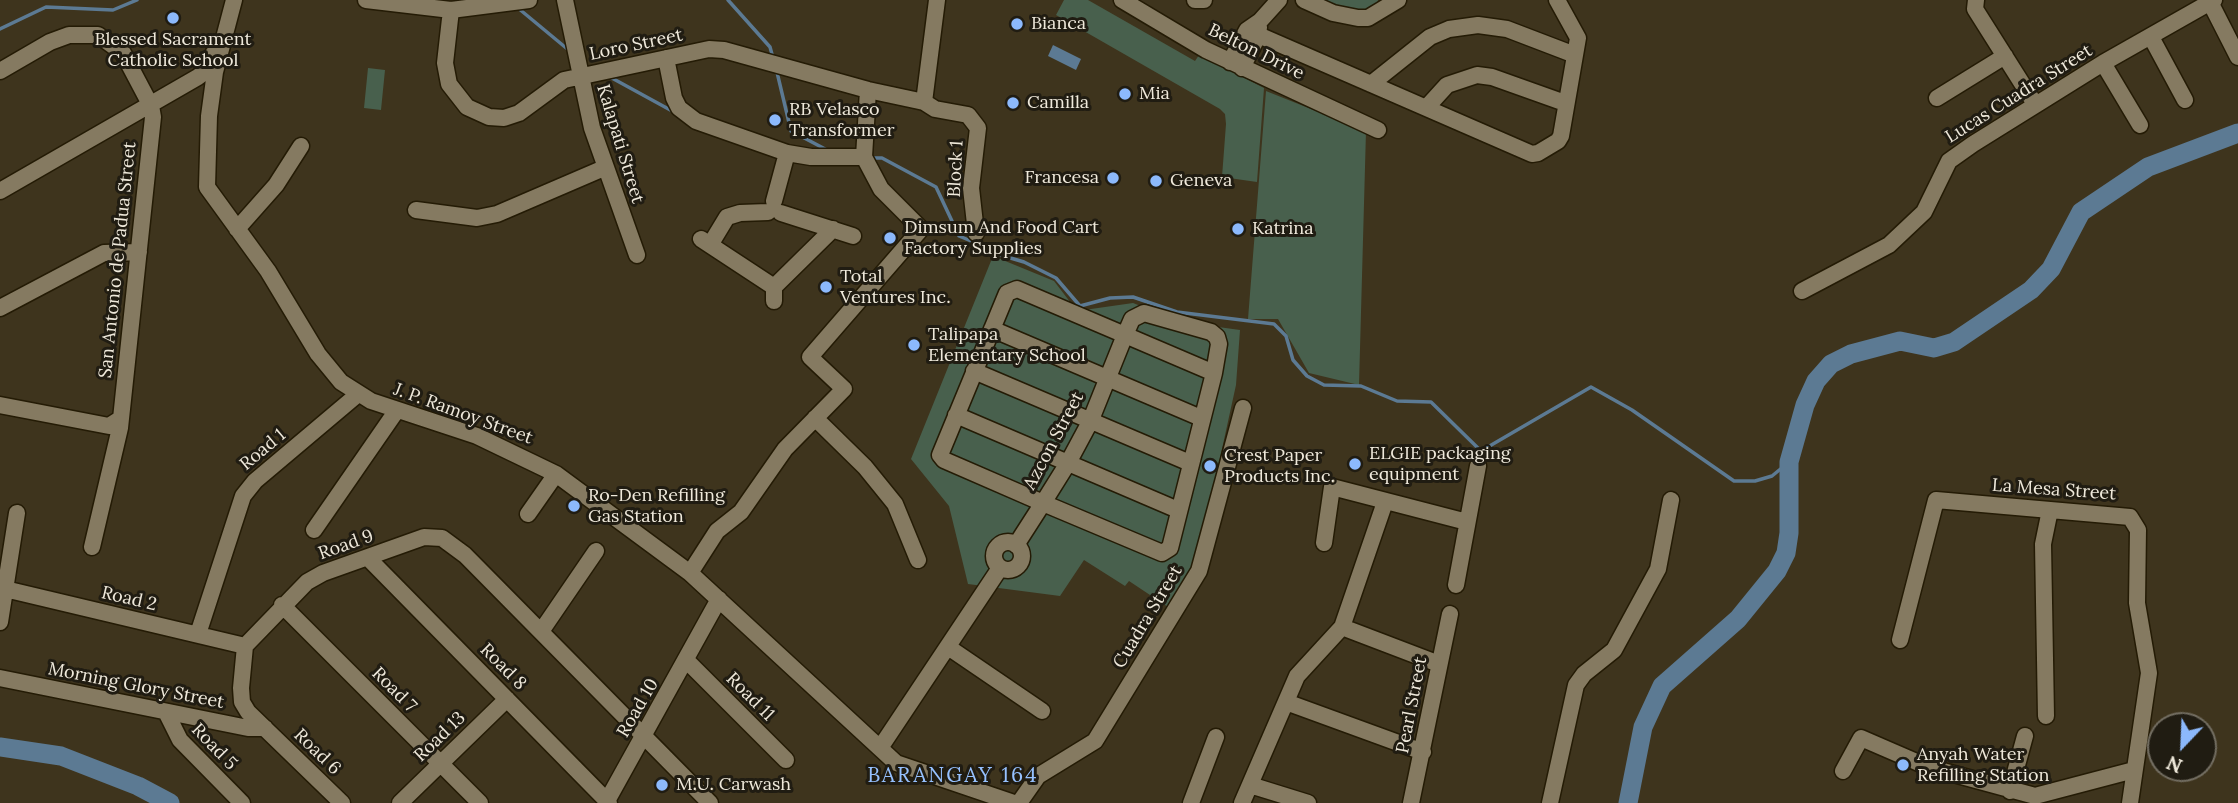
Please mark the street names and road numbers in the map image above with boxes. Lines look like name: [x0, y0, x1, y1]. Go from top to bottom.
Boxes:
street label: Belton Drive: [1205, 19, 1307, 85]
street label: Loro Street: [587, 25, 685, 65]
street label: Lucas Cuadra Street: [1942, 40, 2096, 148]
street label: Kalapati Street: [592, 82, 648, 206]
street label: Block 1: [944, 140, 968, 198]
street label: San Antonio de Padua Street: [95, 141, 141, 379]
street label: J. P. Ramoy Street: [391, 379, 535, 449]
street label: Azcon Street: [1019, 388, 1089, 494]
street label: Road 1: [236, 425, 290, 475]
street label: La Mesa Street: [1991, 475, 2117, 505]
street label: Road 9: [316, 525, 376, 565]
street label: Cuadra Street: [1109, 562, 1187, 672]
street label: Road 2: [99, 582, 159, 616]
street label: Road 8: [475, 639, 531, 695]
street label: Pearl Street: [1392, 655, 1432, 755]
street label: Morning Glory Street: [46, 658, 226, 714]
street label: Road 7: [367, 663, 421, 717]
street label: Road 11: [721, 668, 779, 726]
street label: Road 10: [613, 675, 663, 741]
street label: Road 13: [410, 707, 470, 767]
street label: Road 5: [187, 719, 241, 775]
street label: Road 6: [289, 724, 345, 780]

